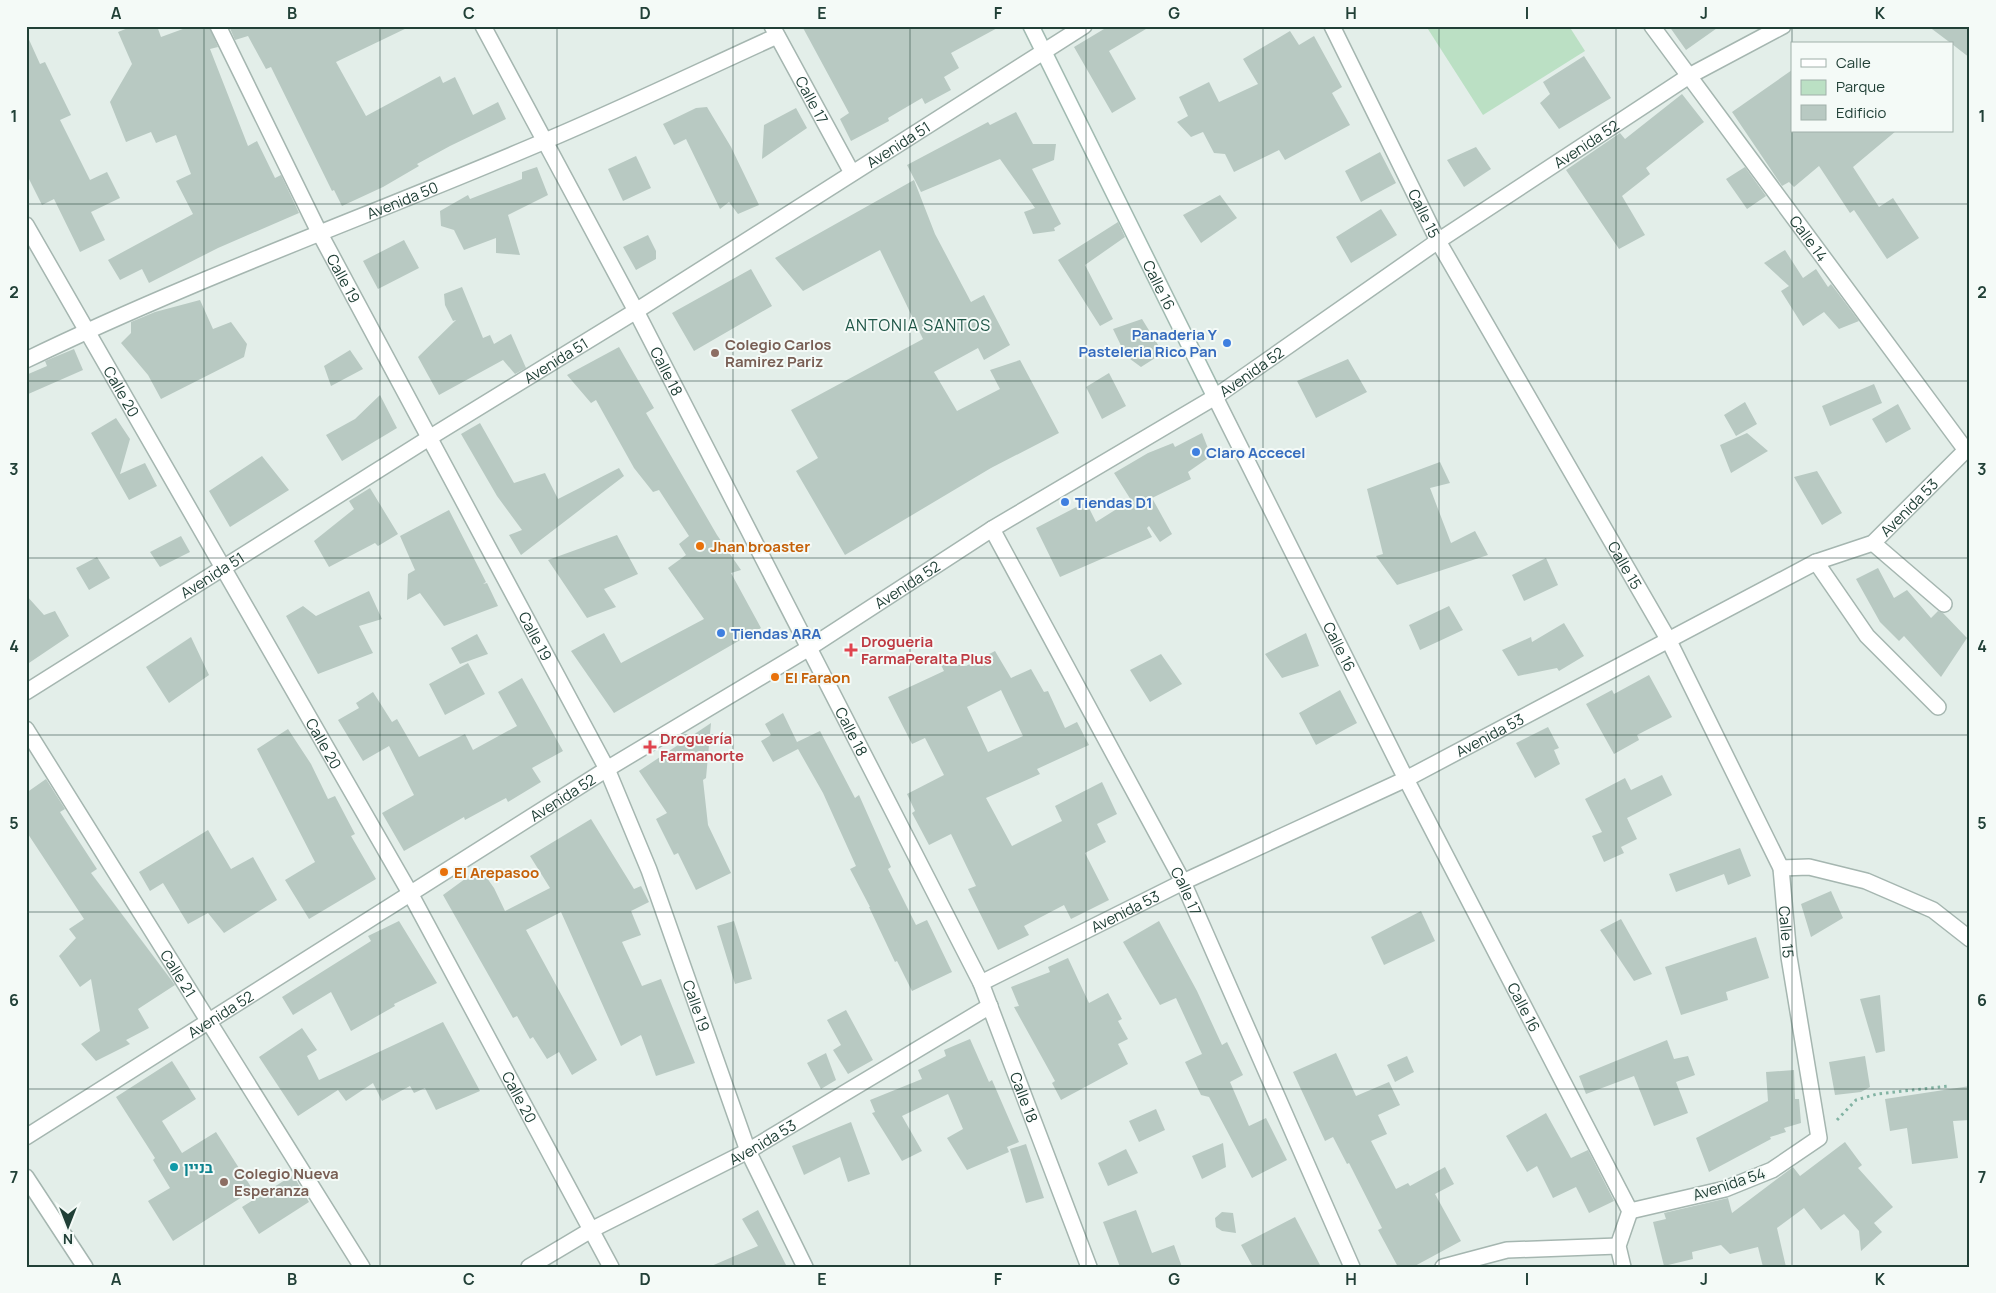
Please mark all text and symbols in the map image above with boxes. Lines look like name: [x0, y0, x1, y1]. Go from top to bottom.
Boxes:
text: A: [111, 2, 122, 24]
text: B: [287, 2, 297, 24]
text: C: [463, 2, 475, 24]
text: D: [639, 2, 651, 24]
text: E: [817, 2, 827, 24]
text: F: [994, 2, 1003, 24]
text: G: [1168, 2, 1180, 24]
text: H: [1345, 2, 1357, 24]
text: I: [1525, 2, 1529, 24]
text: J: [1700, 2, 1708, 24]
text: K: [1875, 2, 1886, 24]
legend: [1791, 42, 1954, 132]
text: Calle: [1836, 52, 1871, 73]
street label: Calle 17: [791, 72, 834, 127]
text: Parque: [1836, 76, 1885, 97]
text: Edificio: [1836, 102, 1887, 123]
text: 1: [10, 105, 18, 127]
text: 1: [1978, 105, 1986, 127]
street label: Avenida 52: [1549, 114, 1623, 173]
street label: Avenida 51: [862, 116, 934, 172]
street label: Avenida 50: [363, 176, 441, 224]
street label: Calle 15: [1403, 185, 1445, 242]
street label: Calle 14: [1785, 211, 1833, 266]
street label: Calle 19: [322, 250, 366, 307]
street label: Calle 16: [1138, 256, 1181, 313]
text: 2: [9, 281, 19, 303]
text: 2: [1977, 281, 1987, 303]
district label: ANTONIA SANTOS: [845, 314, 991, 336]
place label: Panaderia Y Pasteleria Rico Pan: [1078, 324, 1218, 362]
street label: Avenida 51: [520, 333, 592, 388]
place label: Colegio Carlos Ramirez Pariz: [725, 334, 831, 372]
marker: Panaderia Y Pasteleria Rico Pan: [1221, 337, 1233, 349]
street label: Avenida 52: [1215, 342, 1288, 401]
street label: Calle 18: [646, 343, 688, 399]
marker: Colegio Carlos Ramirez Pariz: [709, 347, 721, 359]
street label: Calle 20: [99, 362, 145, 421]
place label: Claro Accecel: [1206, 442, 1306, 463]
marker: Claro Accecel: [1190, 446, 1202, 458]
text: 3: [9, 458, 19, 480]
text: 3: [1977, 458, 1987, 480]
street label: Avenida 53: [1875, 474, 1942, 541]
place label: Tiendas D1: [1075, 492, 1152, 513]
marker: Tiendas D1: [1059, 496, 1071, 508]
place label: Jhan broaster: [710, 536, 810, 557]
street label: Calle 15: [1603, 537, 1647, 593]
marker: Jhan broaster: [694, 540, 706, 552]
street label: Avenida 51: [176, 547, 248, 603]
street label: Avenida 52: [870, 555, 944, 613]
street label: Calle 19: [514, 608, 558, 664]
street label: Calle 16: [1319, 618, 1361, 675]
place label: Tiendas ARA: [731, 623, 821, 644]
marker: Tiendas ARA: [715, 627, 727, 639]
place label: Drogueria FarmaPeralta Plus: [861, 631, 992, 669]
text: 4: [9, 635, 19, 657]
text: 4: [1977, 635, 1987, 657]
marker: Drogueria FarmaPeralta Plus: [845, 644, 857, 656]
place label: El Faraon: [785, 667, 850, 688]
marker: El Faraon: [769, 671, 781, 683]
street label: Calle 18: [830, 703, 873, 760]
street label: Avenida 53: [1452, 708, 1527, 761]
street label: Calle 20: [301, 714, 347, 773]
place label: Droguería Farmanorte: [660, 728, 744, 766]
marker: Droguería Farmanorte: [644, 741, 656, 753]
street label: Avenida 52: [525, 768, 599, 826]
text: 5: [9, 812, 19, 834]
text: 5: [1977, 812, 1987, 834]
place label: El Arepasoo: [454, 862, 539, 883]
street label: Calle 17: [1166, 863, 1207, 919]
marker: El Arepasoo: [438, 866, 450, 878]
street label: Avenida 53: [1087, 885, 1163, 937]
street label: Calle 15: [1774, 905, 1800, 959]
street label: Calle 21: [156, 946, 201, 1001]
street label: Calle 19: [678, 977, 716, 1034]
street label: Calle 16: [1503, 979, 1546, 1035]
street label: Avenida 52: [183, 985, 257, 1043]
text: 6: [9, 989, 19, 1011]
text: 6: [1977, 989, 1987, 1011]
street label: Calle 20: [497, 1067, 542, 1126]
street label: Calle 18: [1005, 1069, 1044, 1125]
street label: Avenida 53: [725, 1114, 800, 1169]
place label: בניין: [184, 1157, 213, 1178]
marker: בניין: [168, 1161, 180, 1173]
street label: Avenida 54: [1690, 1162, 1768, 1206]
place label: Colegio Nueva Esperanza: [234, 1163, 339, 1201]
text: 7: [10, 1166, 18, 1188]
text: 7: [1978, 1166, 1986, 1188]
marker: Colegio Nueva Esperanza: [218, 1176, 230, 1188]
north arrow: [42, 1200, 92, 1250]
text: N: [63, 1230, 73, 1249]
text: A: [111, 1268, 122, 1290]
text: B: [287, 1268, 297, 1290]
text: C: [463, 1268, 475, 1290]
text: D: [639, 1268, 651, 1290]
text: E: [817, 1268, 827, 1290]
text: F: [994, 1268, 1003, 1290]
text: G: [1168, 1268, 1180, 1290]
text: H: [1345, 1268, 1357, 1290]
text: I: [1525, 1268, 1529, 1290]
text: J: [1700, 1268, 1708, 1290]
text: K: [1875, 1268, 1886, 1290]

